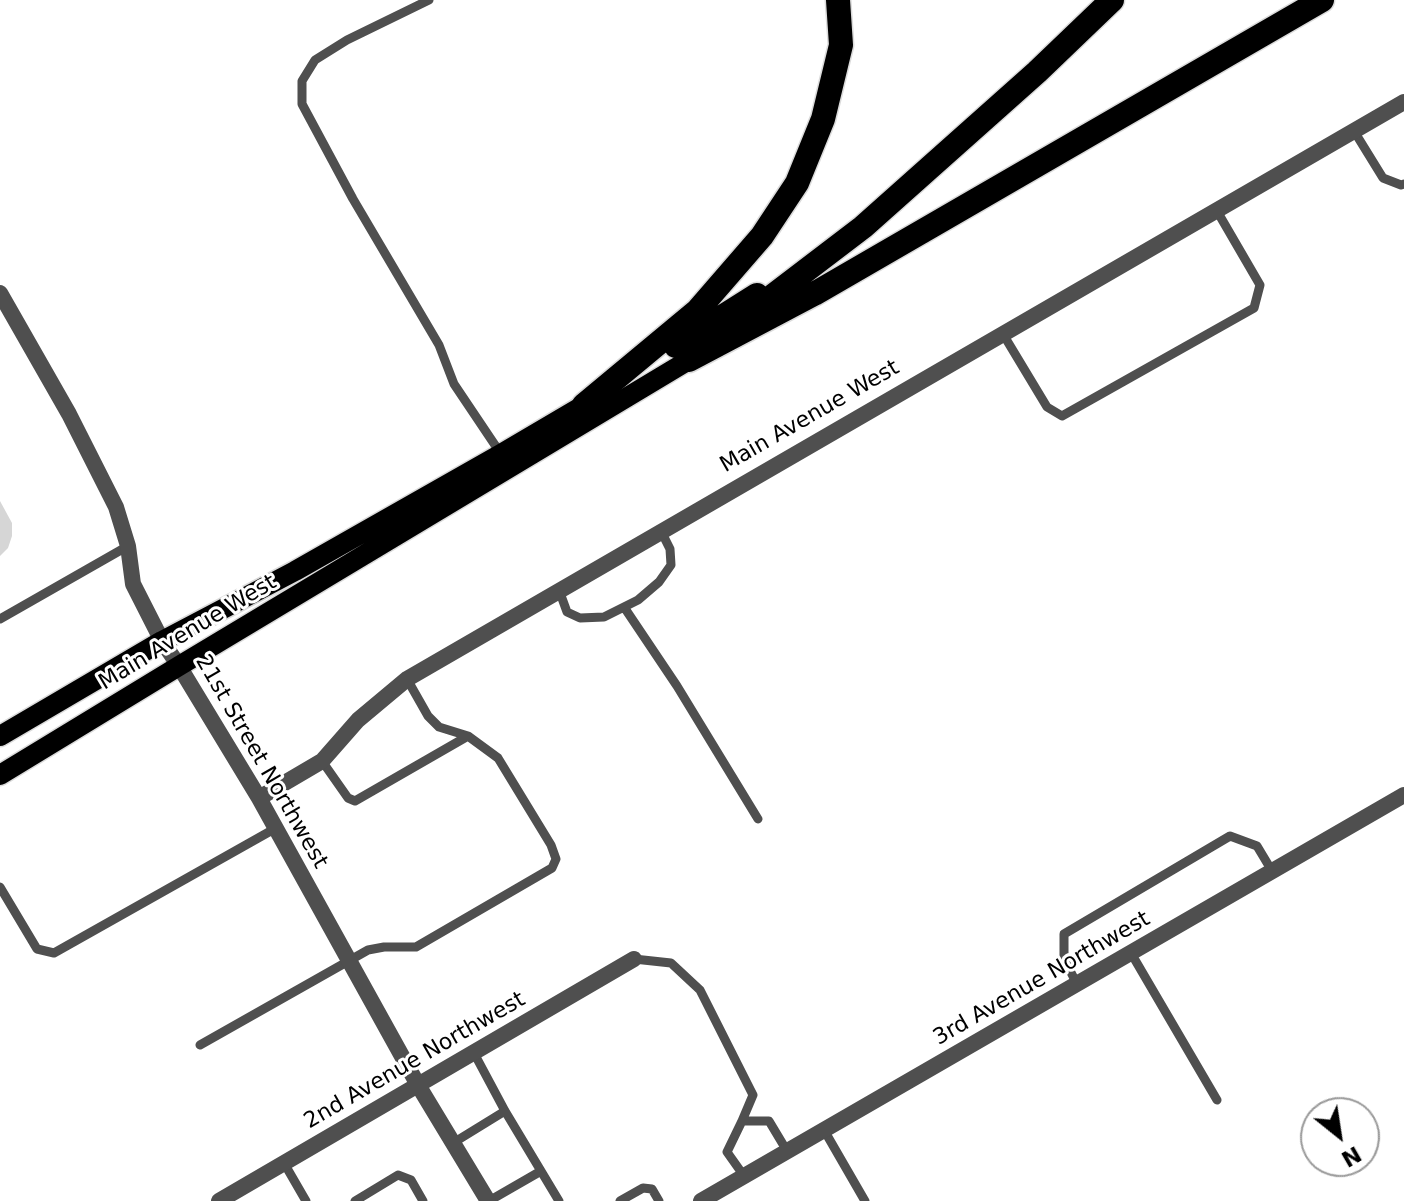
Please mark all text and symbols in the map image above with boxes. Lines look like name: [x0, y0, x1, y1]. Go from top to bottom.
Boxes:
street label: Main Avenue West: [716, 355, 904, 479]
street label: Main Avenue West: [94, 570, 282, 696]
street label: 21st Street Northwest: [189, 651, 333, 873]
street label: 3rd Avenue Northwest: [929, 906, 1155, 1052]
street label: 2nd Avenue Northwest: [300, 987, 530, 1135]
north arrow: [1300, 1097, 1380, 1177]
text: N: [1337, 1141, 1365, 1172]

